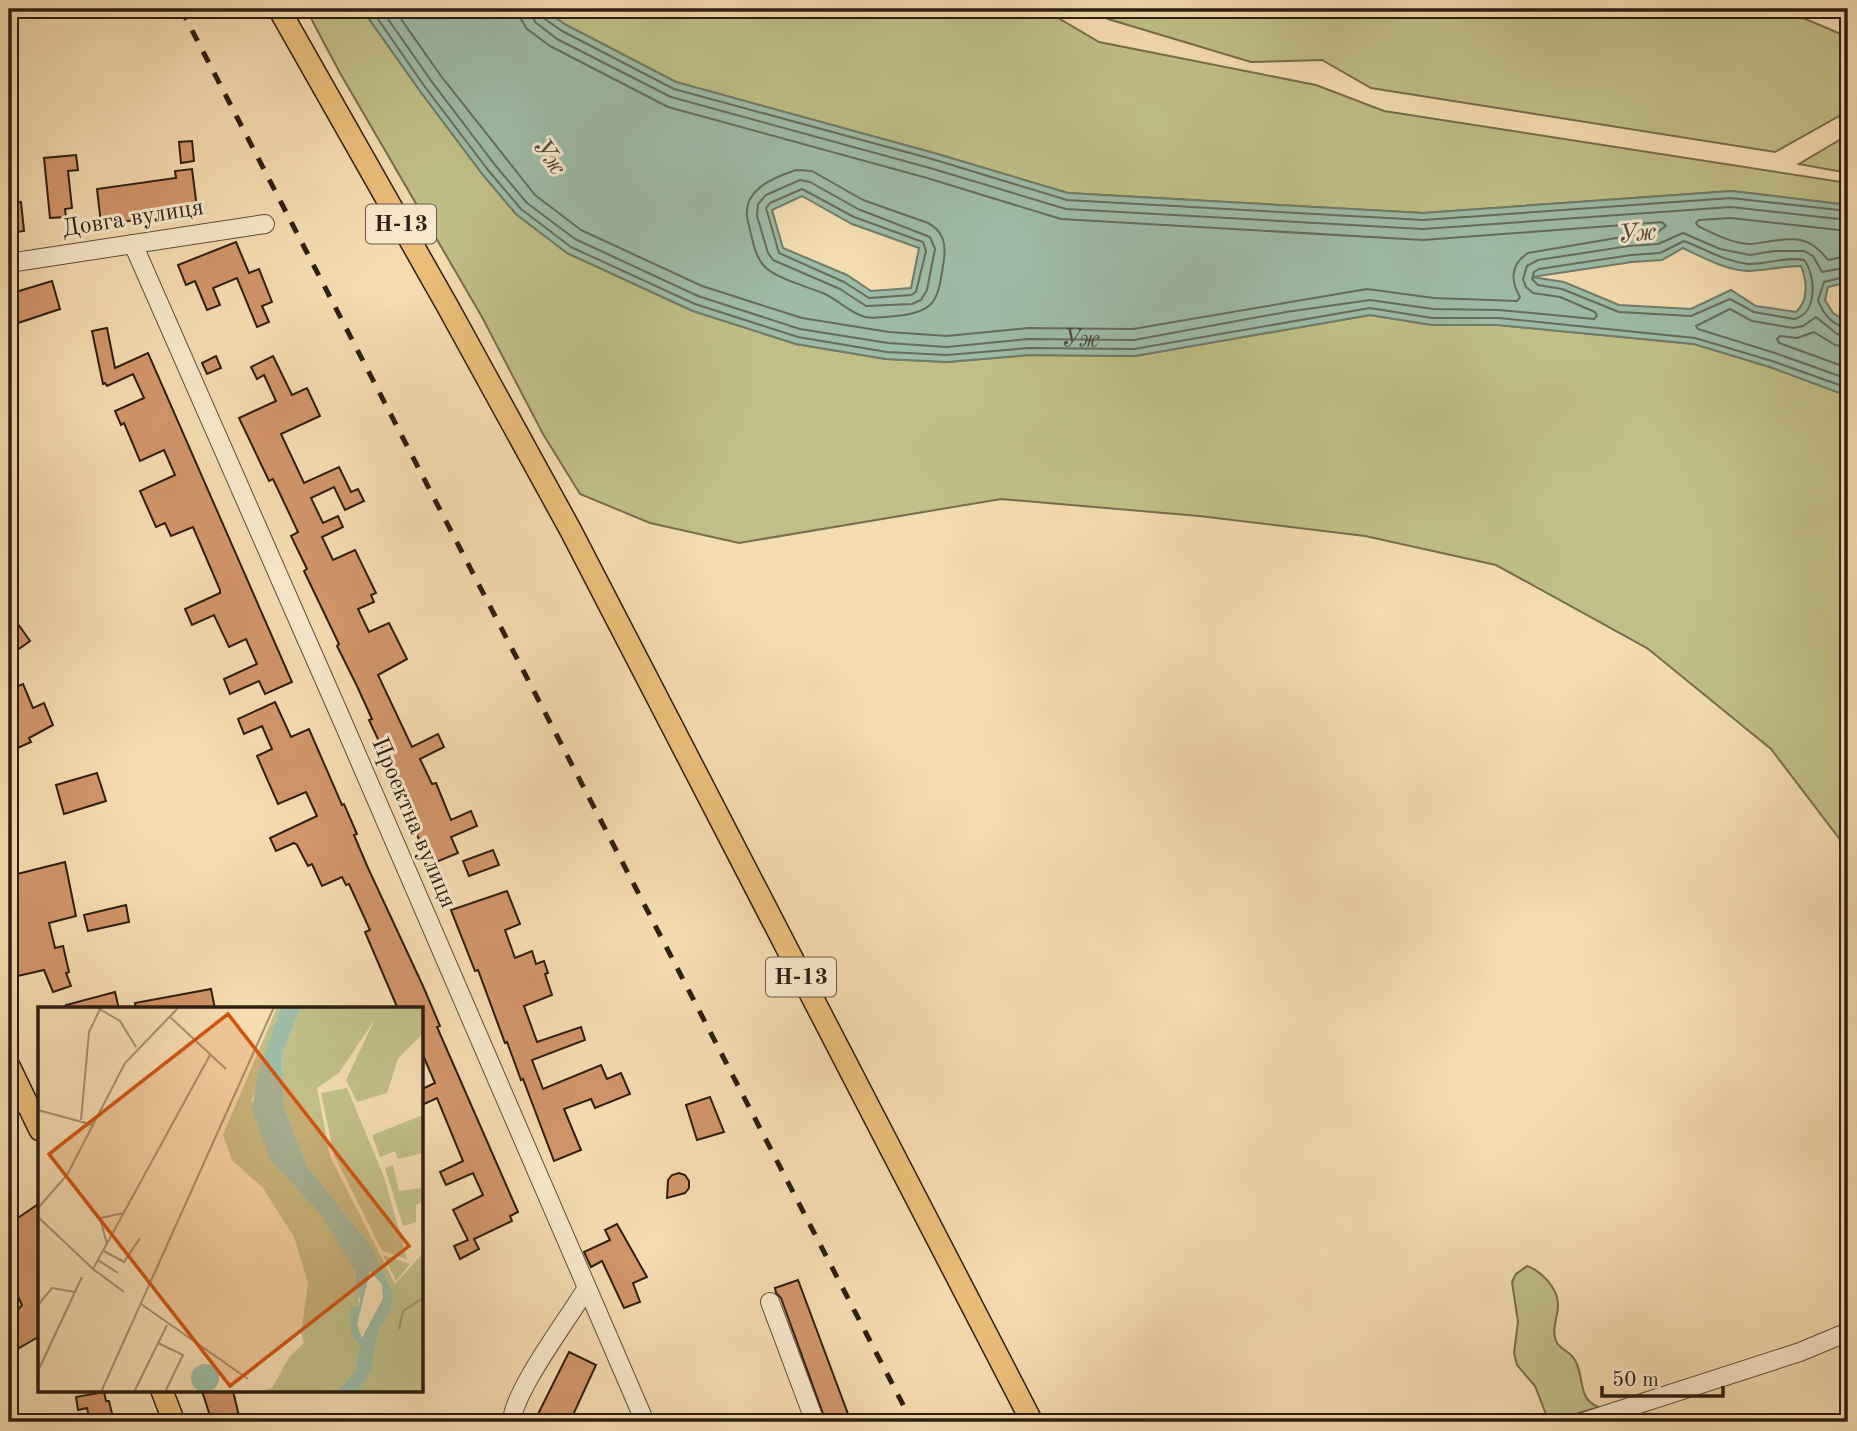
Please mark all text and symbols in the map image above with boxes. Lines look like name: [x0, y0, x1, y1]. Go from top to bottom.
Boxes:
water label: Уж: [527, 134, 571, 180]
street label: Довга вулиця: [61, 196, 205, 242]
road number: Н-13: [366, 204, 436, 244]
water label: Уж: [1616, 219, 1658, 249]
water label: Уж: [1061, 326, 1100, 353]
street label: Проектна вулиця: [366, 734, 460, 912]
road number: Н-13: [766, 958, 836, 996]
inset map: [38, 1007, 424, 1392]
scale bar: [1602, 1354, 1722, 1398]
text: 50 m: [1612, 1370, 1659, 1391]

